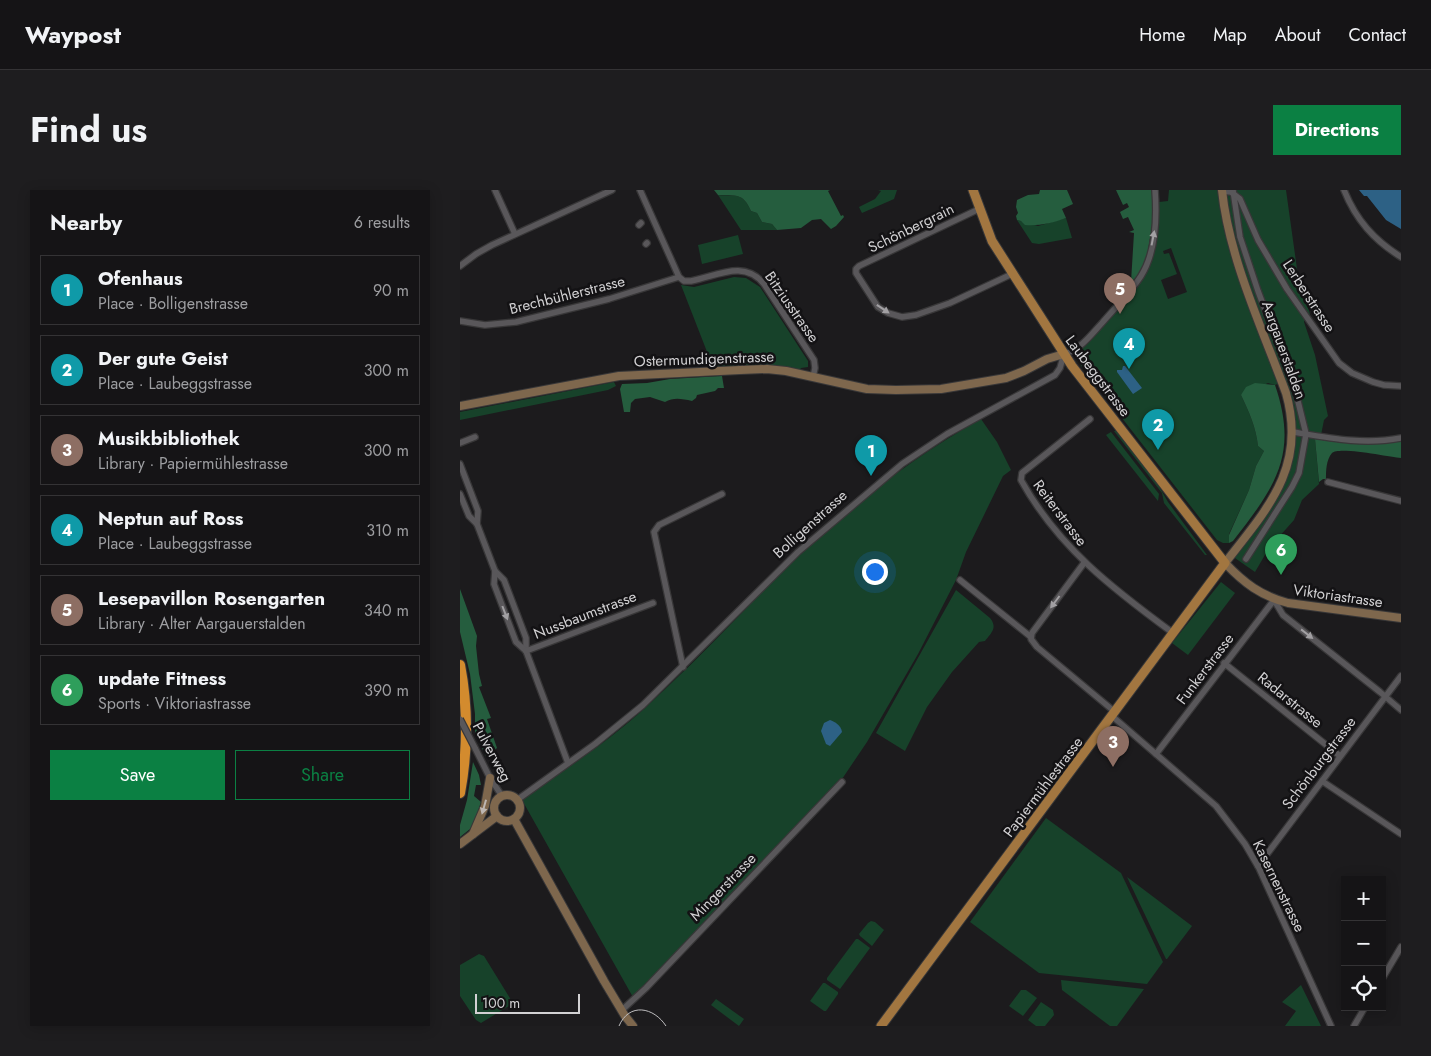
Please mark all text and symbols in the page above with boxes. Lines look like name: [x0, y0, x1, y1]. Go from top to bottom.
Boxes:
text: Waypost: [25, 17, 121, 52]
text: Home: [1139, 22, 1185, 48]
text: Map: [1213, 22, 1247, 48]
text: About: [1275, 22, 1320, 48]
text: Contact: [1348, 22, 1406, 48]
text: Find us: [30, 105, 147, 155]
button: Directions: [1273, 105, 1401, 155]
street label: Schönbergrain: [864, 198, 958, 258]
text: Nearby: [50, 208, 122, 238]
text: 6 results: [354, 211, 410, 234]
one-way arrow: [1149, 230, 1157, 246]
street label: Lerberstrasse: [1277, 255, 1341, 337]
text: Ofenhaus: [98, 265, 183, 292]
street label: Bitziusstrasse: [759, 267, 825, 347]
street label: Brechbühlerstrasse: [507, 270, 627, 320]
pin: 5: [1104, 273, 1136, 314]
text: 1: [63, 279, 71, 302]
text: 90 m: [373, 279, 409, 302]
text: Place · Bolligenstrasse: [98, 292, 248, 315]
street label: Aargauerstalden: [1256, 298, 1312, 402]
one-way arrow: [876, 304, 890, 314]
pin: 4: [1113, 328, 1145, 369]
street label: Laubeggstrasse: [1060, 331, 1136, 422]
text: Der gute Geist: [98, 345, 228, 372]
street label: Ostermundigenstrasse: [634, 346, 775, 372]
text: 2: [62, 359, 72, 382]
text: 300 m: [364, 359, 409, 382]
text: Place · Laubeggstrasse: [98, 372, 252, 395]
pin: 2: [1142, 409, 1174, 450]
text: Musikbibliothek: [98, 425, 240, 452]
pin: 1: [855, 435, 887, 476]
text: 3: [62, 439, 72, 462]
text: 300 m: [364, 439, 409, 462]
text: Library · Papiermühlestrasse: [98, 452, 288, 475]
street label: Reiterstrasse: [1028, 475, 1093, 551]
street label: Bolligenstrasse: [768, 484, 852, 563]
text: Neptun auf Ross: [98, 505, 244, 532]
text: 4: [61, 519, 73, 542]
text: 310 m: [366, 519, 409, 542]
text: Place · Laubeggstrasse: [98, 532, 252, 555]
pin: 6: [1265, 534, 1297, 575]
your location: [862, 559, 888, 585]
street label: Viktoriastrasse: [1292, 579, 1384, 613]
text: Lesepavillon Rosengarten: [98, 585, 325, 612]
street label: Nussbaumstrasse: [530, 585, 640, 645]
one-way arrow: [1050, 595, 1061, 608]
text: 5: [62, 599, 72, 622]
text: 340 m: [364, 599, 409, 622]
one-way arrow: [501, 606, 509, 621]
text: Library · Alter Aargauerstalden: [98, 612, 306, 635]
street label: Funkerstrasse: [1171, 629, 1239, 709]
one-way arrow: [1300, 629, 1314, 639]
text: update Fitness: [98, 665, 226, 692]
street label: Radarstrasse: [1253, 667, 1328, 733]
text: 6: [62, 679, 72, 702]
text: 390 m: [364, 679, 409, 702]
text: Sports · Viktoriastrasse: [98, 692, 251, 715]
street label: Schönburgstrasse: [1277, 712, 1361, 814]
street label: Pulverweg: [467, 718, 517, 786]
pin: 3: [1097, 726, 1129, 767]
street label: Papiermühlestrasse: [998, 732, 1088, 842]
button: Save: [50, 750, 225, 800]
button: Share: [235, 750, 410, 800]
one-way arrow: [480, 799, 488, 814]
street label: Kasernenstrasse: [1247, 836, 1311, 936]
street label: Mingerstrasse: [685, 848, 761, 926]
map controls: [1341, 876, 1386, 1011]
button: +: [1341, 876, 1386, 921]
button: −: [1341, 921, 1386, 966]
button: locate: [1341, 966, 1386, 1011]
scale bar: [475, 991, 580, 1014]
text: 100 m: [482, 993, 520, 1013]

